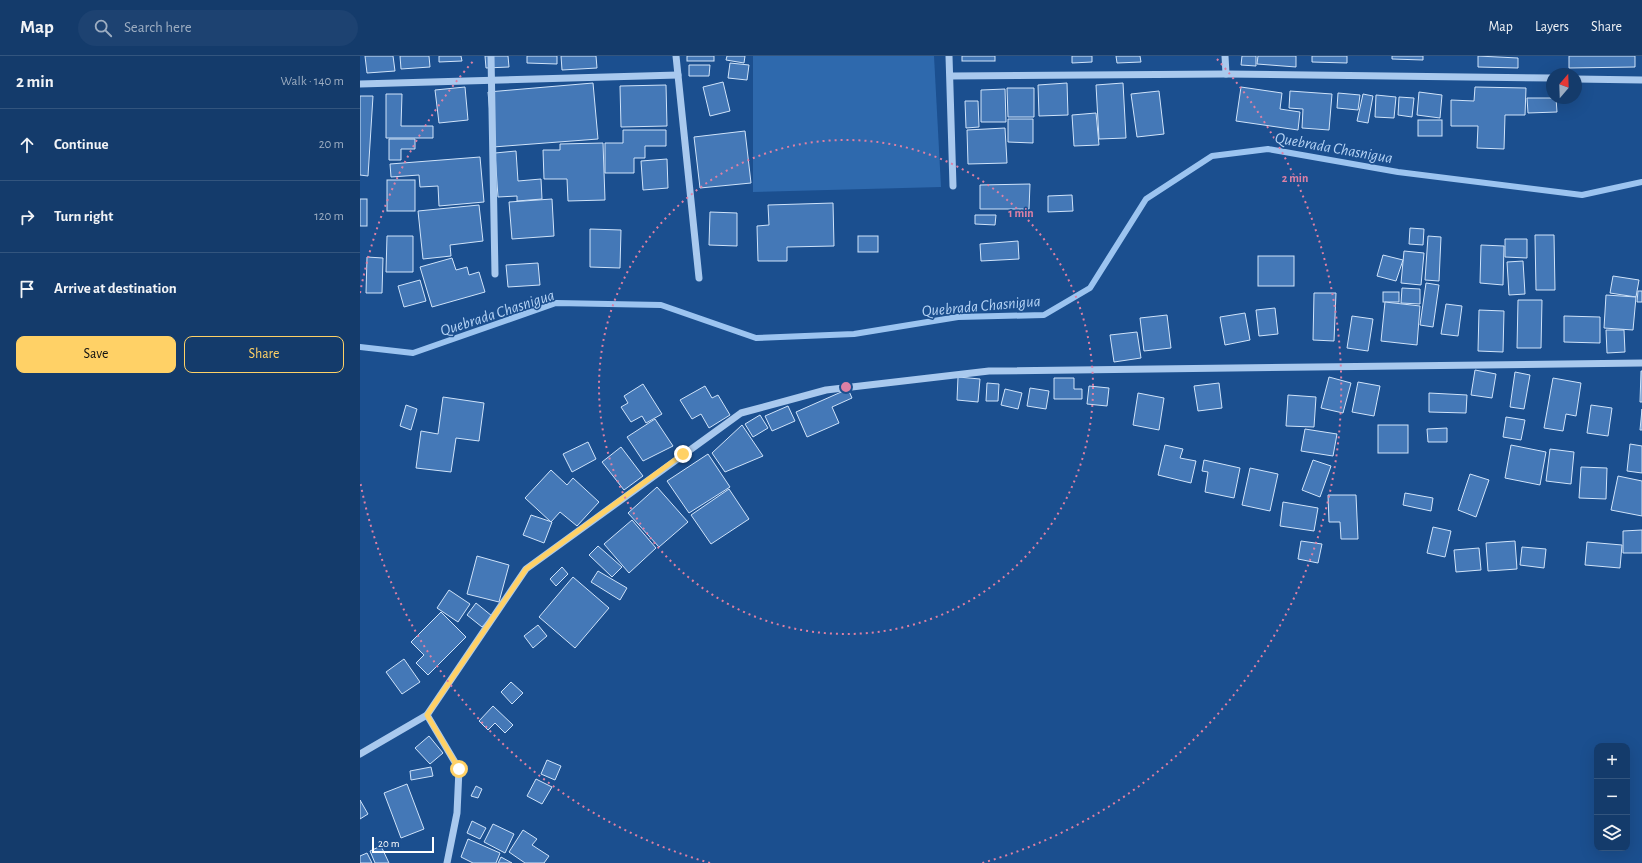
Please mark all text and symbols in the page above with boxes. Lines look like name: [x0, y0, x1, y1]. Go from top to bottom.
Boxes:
search box: [78, 10, 358, 46]
icon: search: [92, 17, 114, 39]
text: Map: [20, 18, 54, 37]
text: Search here: [124, 20, 192, 35]
text: Map: [1488, 20, 1513, 34]
text: Layers: [1535, 20, 1569, 34]
text: Share: [1591, 20, 1622, 34]
north arrow: [1546, 68, 1582, 104]
text: 2 min: [16, 73, 54, 90]
text: Walk · 140 m: [281, 75, 344, 88]
water label: Quebrada Chasnigua: [1274, 130, 1394, 167]
icon: ahead: [16, 134, 38, 156]
text: Continue: [54, 137, 109, 152]
text: 20 m: [319, 138, 344, 151]
text: 2 min: [1282, 172, 1308, 184]
icon: right: [16, 206, 38, 228]
text: 1 min: [1008, 207, 1034, 219]
text: Turn right: [54, 209, 113, 224]
text: 120 m: [314, 210, 344, 223]
icon: arrive: [16, 278, 38, 300]
text: Arrive at destination: [54, 281, 177, 296]
water label: Quebrada Chasnigua: [438, 287, 557, 340]
water label: Quebrada Chasnigua: [921, 293, 1041, 320]
button: Save: [16, 336, 176, 373]
button: Share: [184, 336, 344, 373]
centre of rings: [839, 380, 853, 394]
route end: [674, 445, 692, 463]
map controls: [1594, 743, 1630, 851]
button: +: [1594, 743, 1630, 779]
route start: [450, 760, 468, 778]
button: −: [1594, 779, 1630, 815]
button: layers: [1594, 815, 1630, 851]
scale bar: [372, 835, 434, 854]
text: 20 m: [378, 838, 399, 849]

